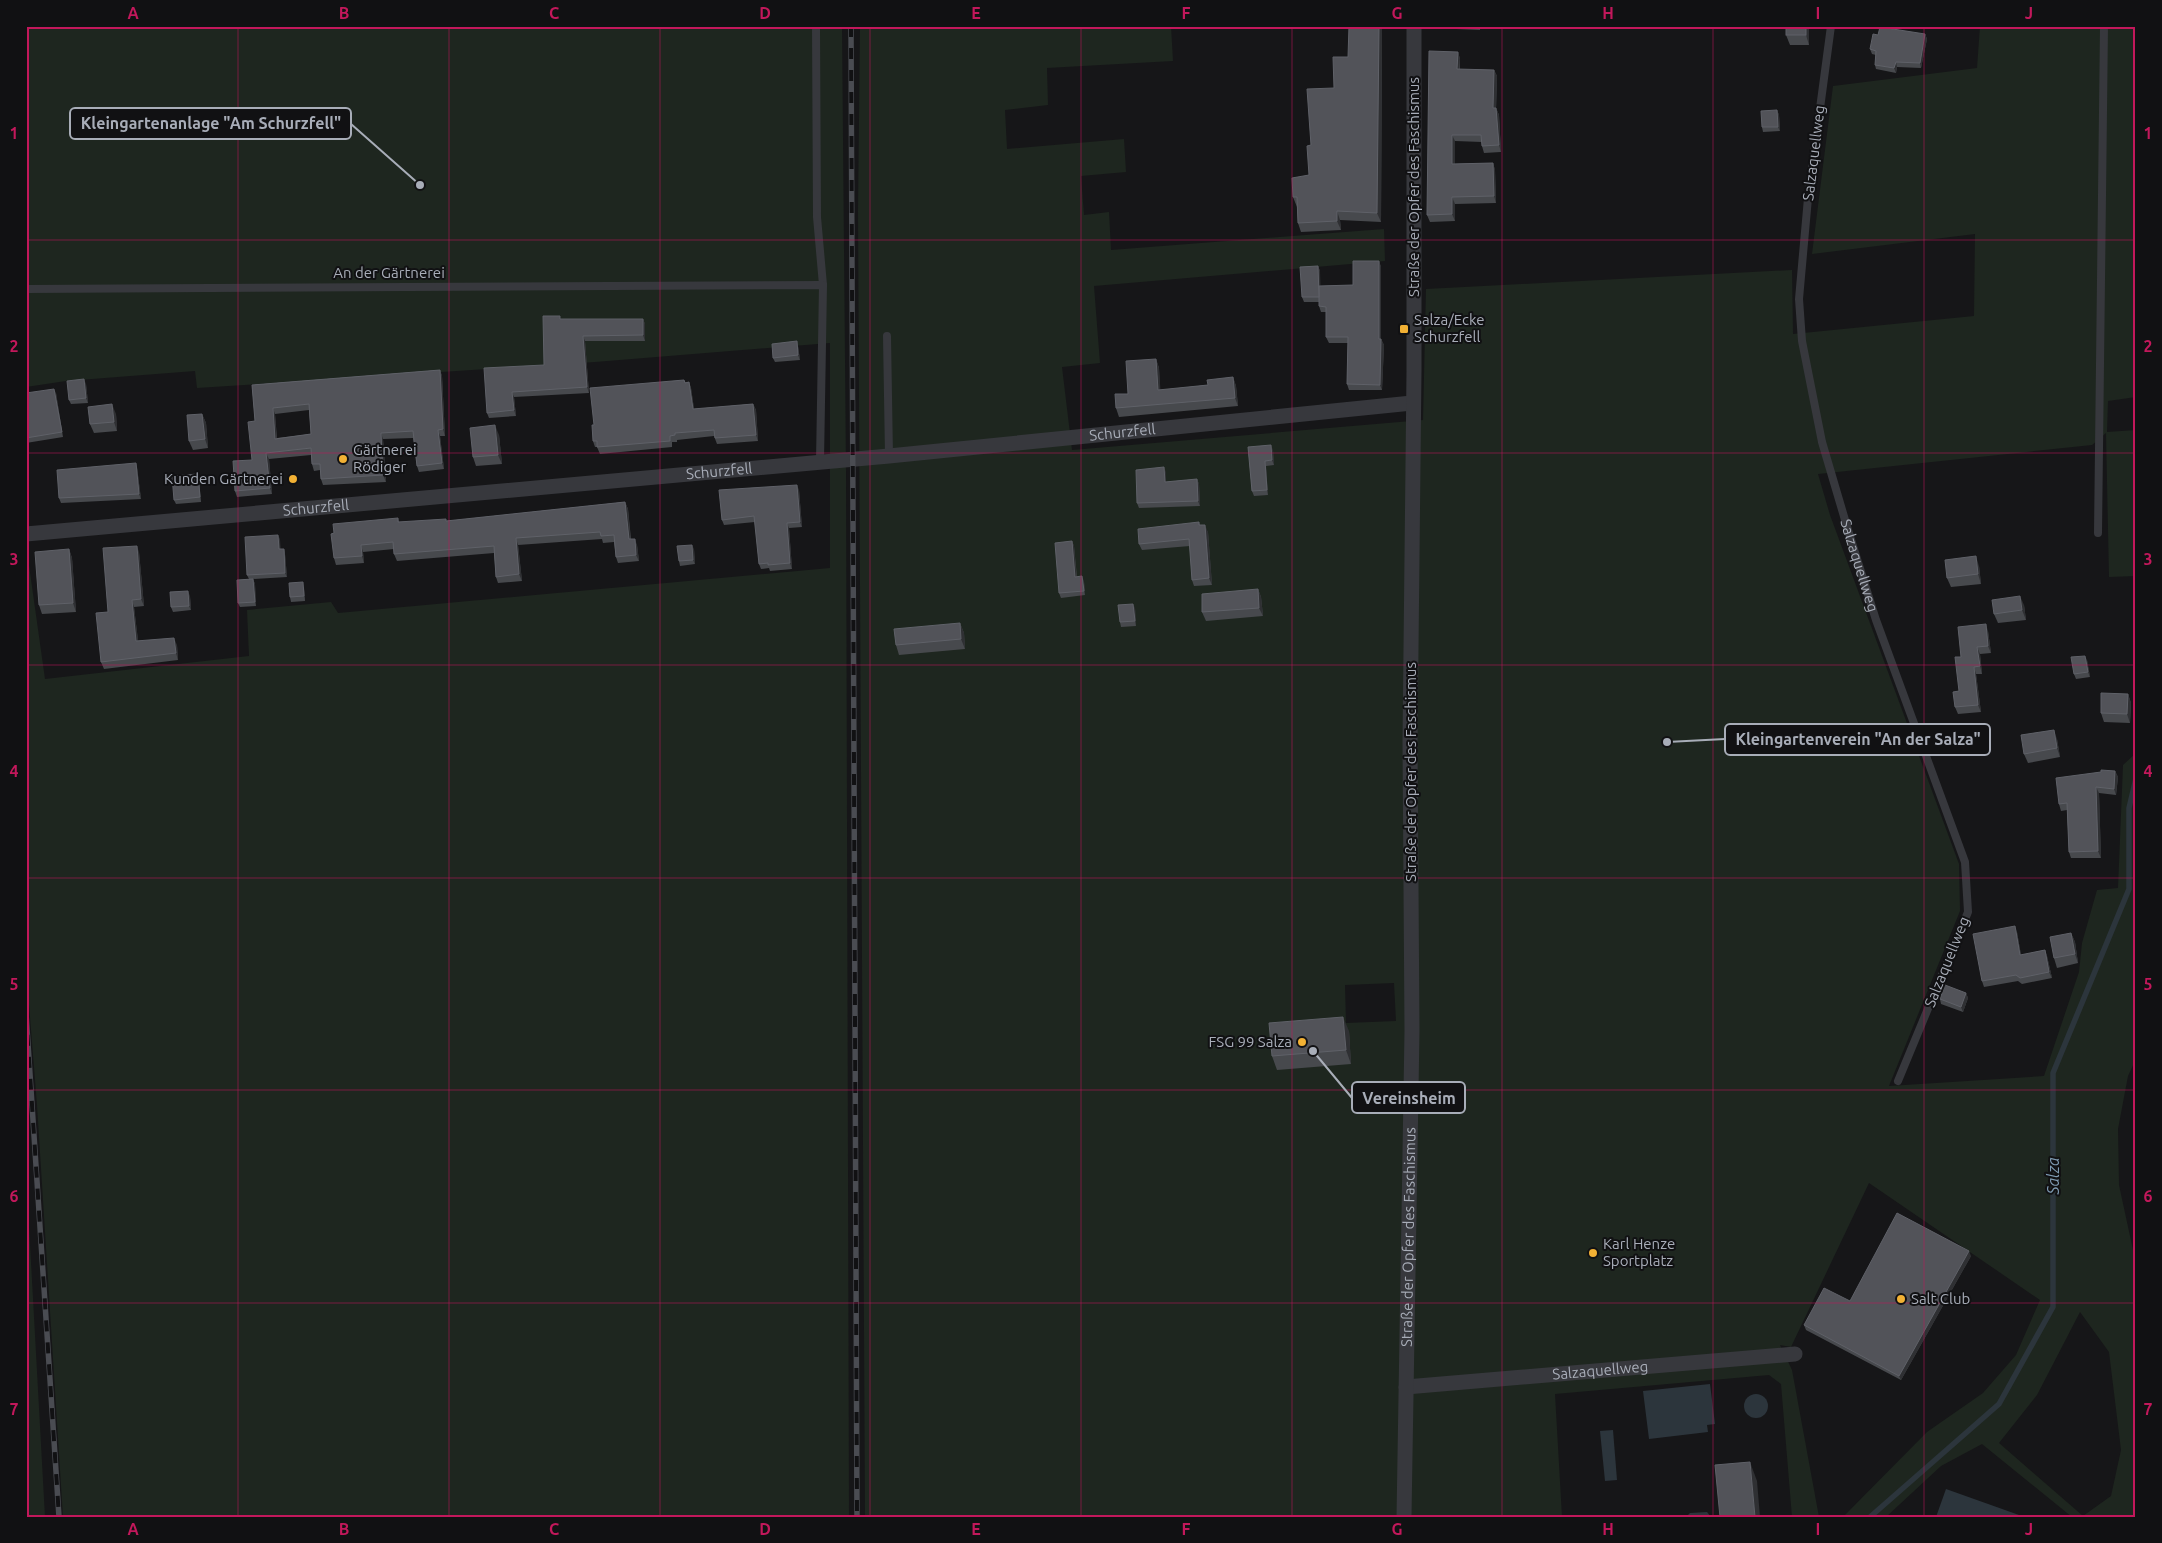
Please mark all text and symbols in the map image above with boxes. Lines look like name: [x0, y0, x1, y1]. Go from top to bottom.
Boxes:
text: A: [127, 4, 139, 22]
text: B: [339, 4, 349, 22]
text: C: [549, 4, 559, 22]
text: D: [759, 4, 771, 22]
text: E: [971, 4, 981, 22]
text: F: [1182, 4, 1191, 22]
text: G: [1391, 4, 1403, 22]
text: H: [1602, 4, 1614, 22]
text: I: [1816, 4, 1820, 22]
text: J: [2025, 4, 2033, 22]
street label: Straße der Opfer des Faschismus: [1405, 77, 1422, 297]
street label: Salzaquellweg: [1799, 104, 1828, 202]
callout: Kleingartenanlage "Am Schurzfell": [70, 108, 351, 139]
text: Kleingartenanlage "Am Schurzfell": [81, 114, 341, 132]
text: 1: [9, 124, 19, 142]
text: 1: [2143, 124, 2153, 142]
street label: An der Gärtnerei: [333, 264, 445, 281]
place label: Salza/Ecke Schurzfell: [1414, 311, 1485, 345]
marker: Salza/Ecke Schurzfell: [1398, 323, 1410, 335]
text: 2: [9, 337, 19, 355]
text: 2: [2143, 337, 2153, 355]
street label: Schurzfell: [1088, 420, 1156, 444]
place label: Gärtnerei Rödiger: [353, 441, 417, 475]
marker: Gärtnerei Rödiger: [337, 453, 349, 465]
street label: Schurzfell: [685, 459, 753, 482]
place label: Kunden Gärtnerei: [164, 470, 283, 487]
marker: Kunden Gärtnerei: [287, 473, 299, 485]
street label: Schurzfell: [282, 496, 350, 519]
street label: Salzaquellweg: [1837, 517, 1882, 614]
text: 3: [9, 550, 19, 568]
text: 3: [2143, 550, 2153, 568]
street label: Straße der Opfer des Faschismus: [1402, 662, 1419, 882]
callout: Kleingartenverein "An der Salza": [1725, 724, 1990, 755]
text: Kleingartenverein "An der Salza": [1735, 730, 1981, 748]
text: 4: [9, 762, 19, 780]
text: 4: [2143, 762, 2153, 780]
street label: Salzaquellweg: [1921, 914, 1972, 1010]
text: 5: [9, 975, 19, 993]
text: 5: [2143, 975, 2153, 993]
place label: FSG 99 Salza: [1208, 1033, 1292, 1050]
marker: FSG 99 Salza: [1296, 1036, 1308, 1048]
callout: Vereinsheim: [1352, 1082, 1465, 1113]
text: Vereinsheim: [1362, 1089, 1456, 1107]
street label: Straße der Opfer des Faschismus: [1398, 1127, 1418, 1347]
water label: Salza: [2044, 1157, 2062, 1196]
text: 6: [9, 1187, 19, 1205]
text: 6: [2143, 1187, 2153, 1205]
place label: Karl Henze Sportplatz: [1603, 1235, 1675, 1269]
marker: Karl Henze Sportplatz: [1587, 1247, 1599, 1259]
place label: Salt Club: [1911, 1290, 1970, 1307]
marker: Salt Club: [1895, 1293, 1907, 1305]
street label: Salzaquellweg: [1552, 1357, 1649, 1383]
text: 7: [9, 1400, 19, 1418]
text: 7: [2143, 1400, 2153, 1418]
text: A: [127, 1520, 139, 1538]
text: B: [339, 1520, 349, 1538]
text: C: [549, 1520, 559, 1538]
text: D: [759, 1520, 771, 1538]
text: E: [971, 1520, 981, 1538]
text: F: [1182, 1520, 1191, 1538]
text: G: [1391, 1520, 1403, 1538]
text: H: [1602, 1520, 1614, 1538]
text: I: [1816, 1520, 1820, 1538]
text: J: [2025, 1520, 2033, 1538]

